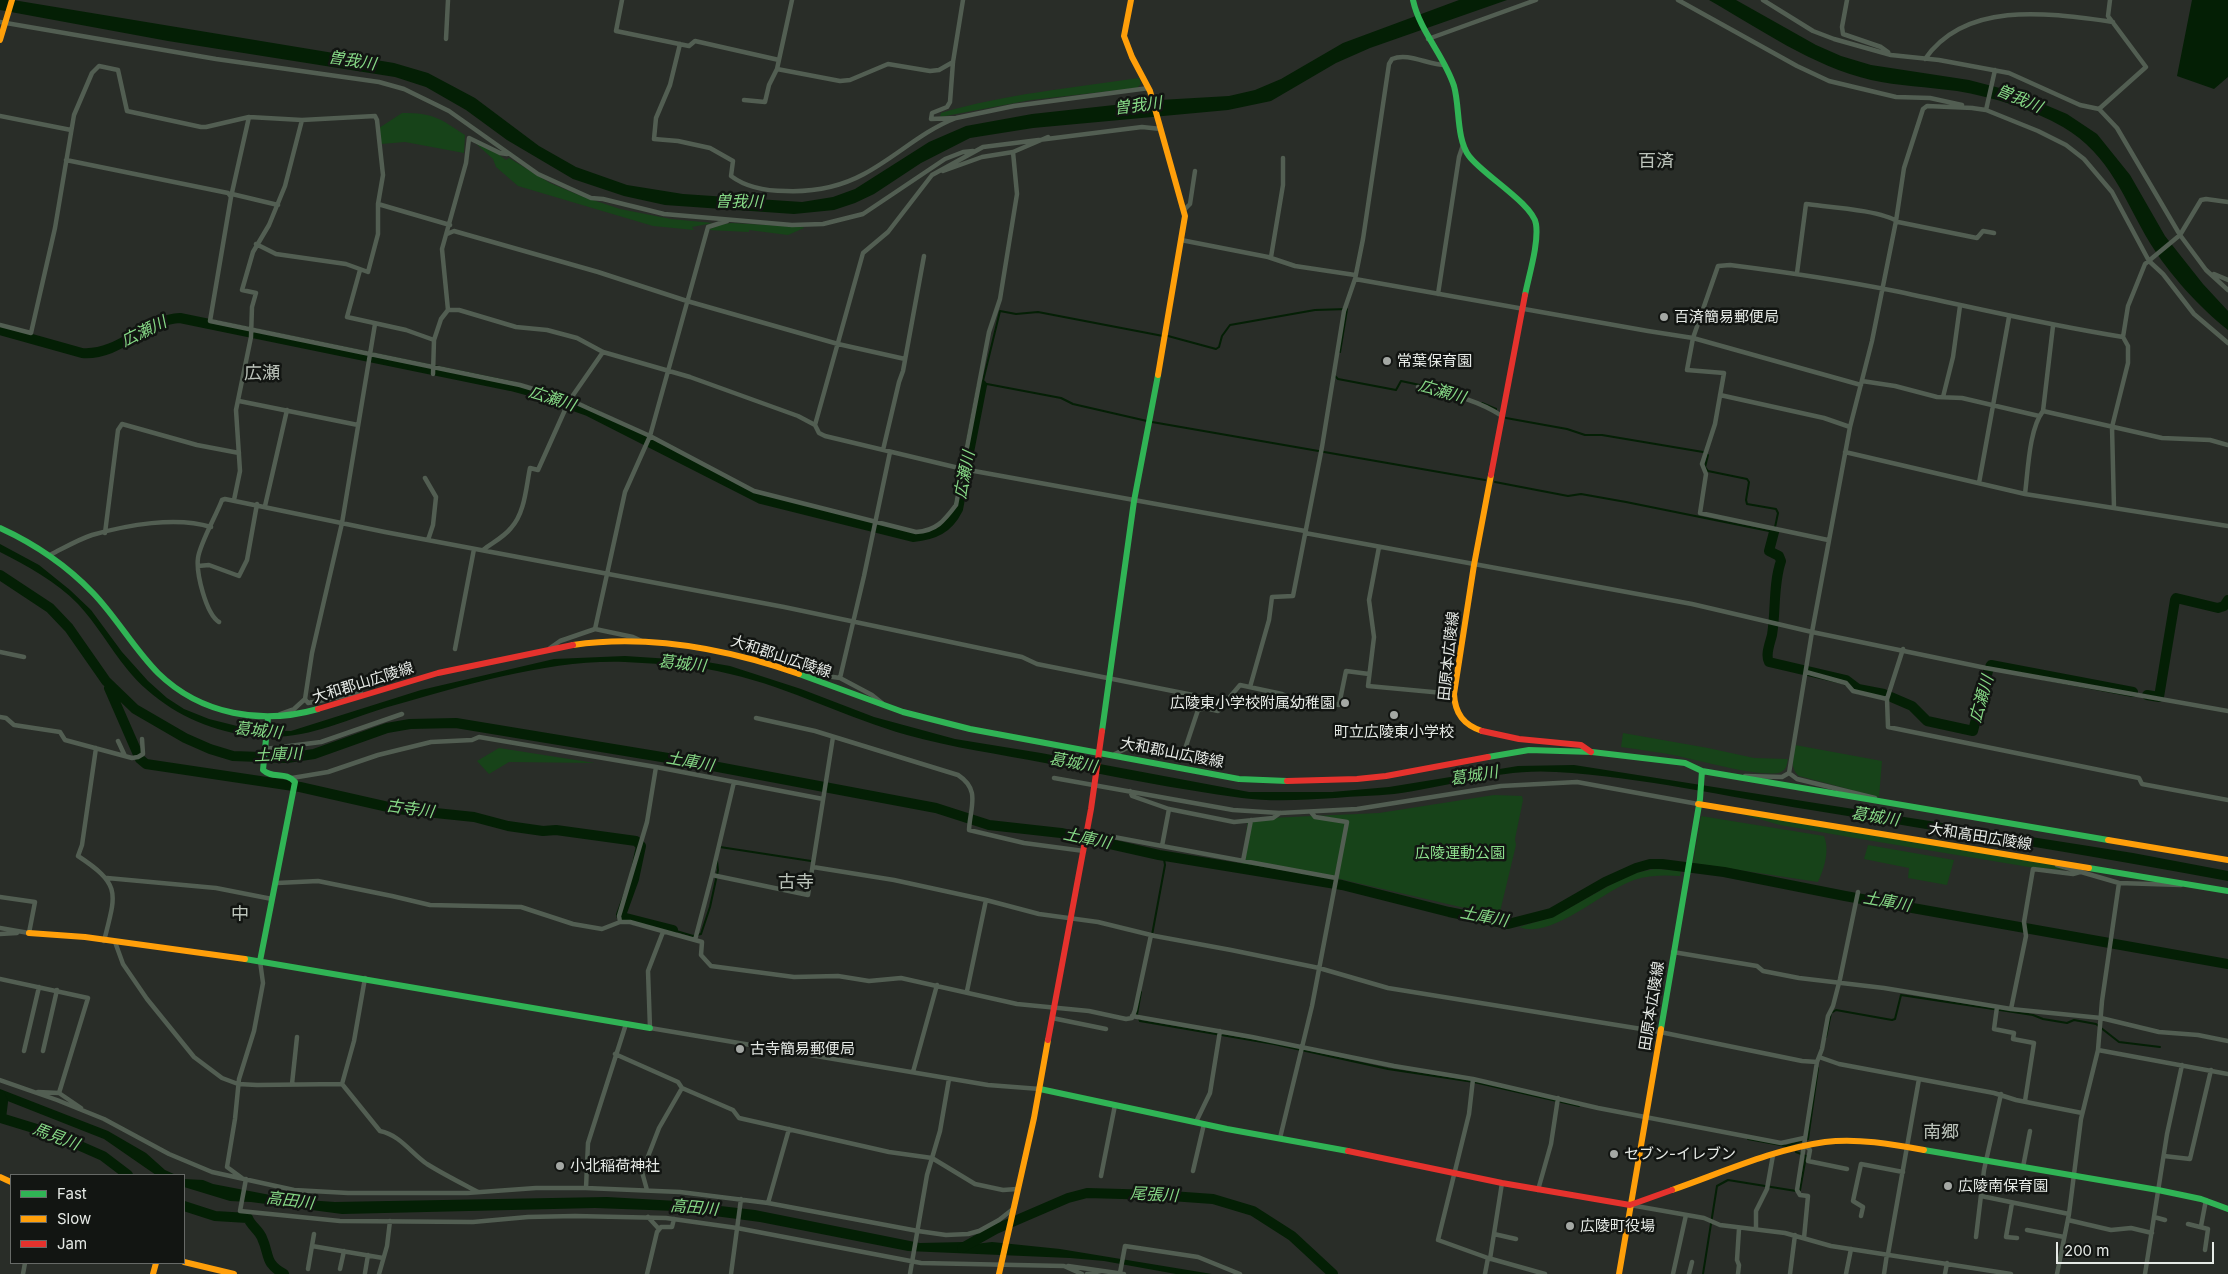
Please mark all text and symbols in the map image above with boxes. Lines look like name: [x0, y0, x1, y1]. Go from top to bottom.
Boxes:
water label: 曽我川: [327, 48, 377, 74]
water label: 曽我川: [1993, 81, 2045, 117]
water label: 曽我川: [1113, 94, 1163, 118]
district label: 百済: [1638, 151, 1674, 173]
water label: 曽我川: [715, 192, 763, 212]
place label: 百済簡易郵便局: [1674, 308, 1779, 326]
marker: 百済簡易郵便局: [1658, 311, 1670, 323]
water label: 広瀬川: [118, 313, 170, 351]
place label: 常葉保育園: [1397, 352, 1472, 370]
marker: 常葉保育園: [1381, 355, 1393, 367]
district label: 広瀬: [244, 363, 280, 385]
water label: 広瀬川: [1416, 376, 1468, 408]
water label: 広瀬川: [526, 382, 578, 416]
water label: 広瀬川: [951, 450, 979, 500]
street label: 田原本広陵線: [1435, 610, 1463, 702]
street label: 大和郡山広陵線: [728, 632, 834, 682]
water label: 葛城川: [657, 652, 707, 676]
street label: 大和郡山広陵線: [310, 659, 416, 707]
water label: 広瀬川: [1966, 673, 1998, 725]
place label: 広陵東小学校附属幼稚園: [1170, 694, 1335, 712]
marker: 広陵東小学校附属幼稚園: [1339, 697, 1351, 709]
marker: 町立広陵東小学校: [1388, 709, 1400, 721]
water label: 葛城川: [233, 719, 283, 743]
place label: 町立広陵東小学校: [1334, 723, 1454, 741]
street label: 大和郡山広陵線: [1119, 734, 1225, 772]
water label: 土庫川: [254, 745, 302, 765]
water label: 土庫川: [665, 748, 715, 776]
water label: 葛城川: [1048, 749, 1098, 777]
water label: 葛城川: [1449, 763, 1499, 789]
water label: 古寺川: [385, 796, 435, 822]
water label: 葛城川: [1850, 804, 1900, 830]
street label: 大和高田広陵線: [1927, 820, 2033, 854]
water label: 土庫川: [1062, 825, 1112, 853]
park label: 広陵運動公園: [1415, 844, 1505, 862]
district label: 古寺: [778, 872, 814, 894]
water label: 土庫川: [1862, 888, 1912, 916]
water label: 土庫川: [1459, 903, 1509, 931]
district label: 中: [231, 904, 249, 926]
street label: 田原本広陵線: [1636, 960, 1668, 1052]
place label: 古寺簡易郵便局: [750, 1040, 855, 1058]
marker: 古寺簡易郵便局: [734, 1043, 746, 1055]
water label: 馬見川: [30, 1119, 82, 1155]
district label: 南郷: [1923, 1122, 1959, 1144]
place label: セブン-イレブン: [1624, 1145, 1736, 1163]
marker: セブン-イレブン: [1608, 1148, 1620, 1160]
place label: 小北稲荷神社: [570, 1157, 660, 1175]
marker: 小北稲荷神社: [554, 1160, 566, 1172]
legend: [10, 1174, 185, 1264]
place label: 広陵南保育園: [1958, 1177, 2048, 1195]
marker: 広陵南保育園: [1942, 1180, 1954, 1192]
text: Fast: [57, 1184, 87, 1203]
water label: 尾張川: [1130, 1184, 1178, 1206]
water label: 高田川: [265, 1189, 315, 1213]
water label: 高田川: [669, 1196, 719, 1220]
text: Slow: [57, 1209, 91, 1228]
place label: 広陵町役場: [1580, 1217, 1655, 1235]
marker: 広陵町役場: [1564, 1220, 1576, 1232]
scale bar: [2058, 1232, 2216, 1264]
text: Jam: [57, 1234, 87, 1253]
text: 200 m: [2064, 1241, 2109, 1260]

